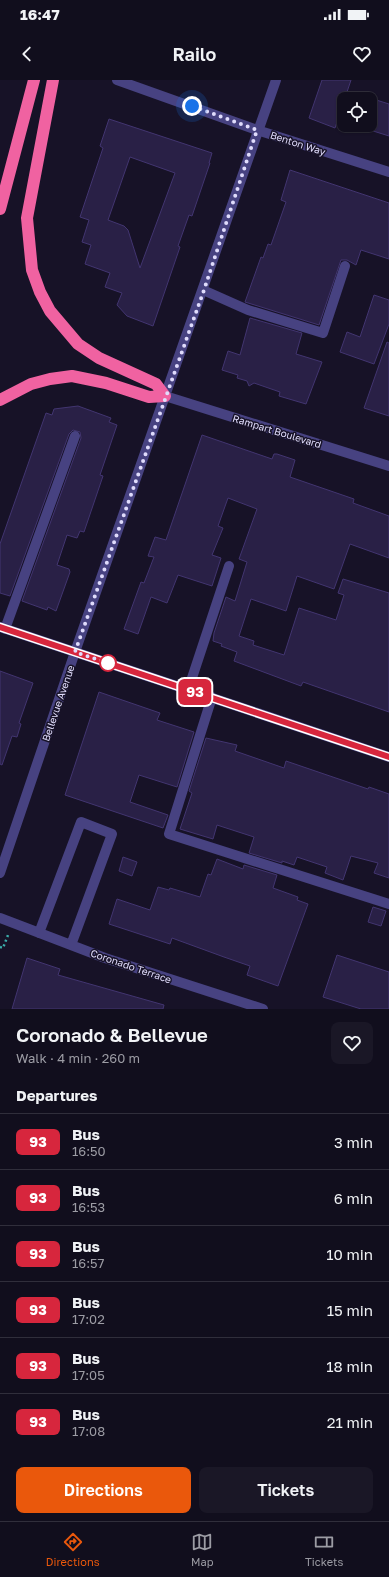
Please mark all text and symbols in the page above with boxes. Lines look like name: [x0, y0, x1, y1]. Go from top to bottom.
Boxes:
text: 16:47: [20, 5, 60, 23]
icon: back: [16, 43, 38, 65]
text: Railo: [173, 43, 216, 65]
icon: heart: [351, 43, 373, 65]
map controls: [337, 92, 377, 132]
button: locate: [337, 92, 377, 132]
your location: [182, 96, 202, 116]
street label: Benton Way: [269, 128, 328, 158]
street label: Rampart Boulevard: [231, 412, 323, 450]
unlabelled marker: [99, 654, 117, 672]
street label: Bellevue Avenue: [39, 663, 77, 743]
line badge: 93: [177, 679, 213, 705]
text: 93: [186, 683, 204, 700]
street label: Coronado Terrace: [89, 947, 173, 986]
button: heart: [331, 1022, 373, 1064]
text: Coronado & Bellevue: [16, 1023, 208, 1046]
text: Walk · 4 min · 260 m: [16, 1050, 140, 1066]
text: Departures: [16, 1086, 97, 1104]
text: Bus: [72, 1125, 100, 1143]
text: 93: [29, 1133, 47, 1150]
text: 3 min: [334, 1133, 373, 1151]
text: 16:50: [72, 1143, 106, 1159]
text: Bus: [72, 1181, 100, 1199]
text: 93: [29, 1189, 47, 1206]
text: 6 min: [334, 1189, 373, 1207]
text: 16:53: [72, 1199, 105, 1215]
text: Bus: [72, 1237, 100, 1255]
text: 93: [29, 1245, 47, 1262]
text: 10 min: [326, 1245, 373, 1263]
text: 16:57: [72, 1255, 105, 1271]
text: Bus: [72, 1293, 100, 1311]
text: 93: [29, 1301, 47, 1318]
text: 15 min: [327, 1301, 373, 1319]
text: 17:02: [72, 1311, 105, 1327]
text: Bus: [72, 1349, 100, 1367]
text: 93: [29, 1357, 47, 1374]
text: 18 min: [326, 1357, 373, 1375]
text: 17:05: [72, 1367, 105, 1383]
text: Bus: [72, 1405, 100, 1423]
text: 93: [29, 1413, 47, 1430]
text: 21 min: [327, 1413, 373, 1431]
text: 17:08: [72, 1423, 105, 1439]
button: Directions: [16, 1467, 191, 1513]
button: Tickets: [199, 1467, 373, 1513]
tab: Directions: [46, 1531, 99, 1568]
tab: Map: [191, 1531, 213, 1568]
tab: Tickets: [305, 1531, 343, 1568]

